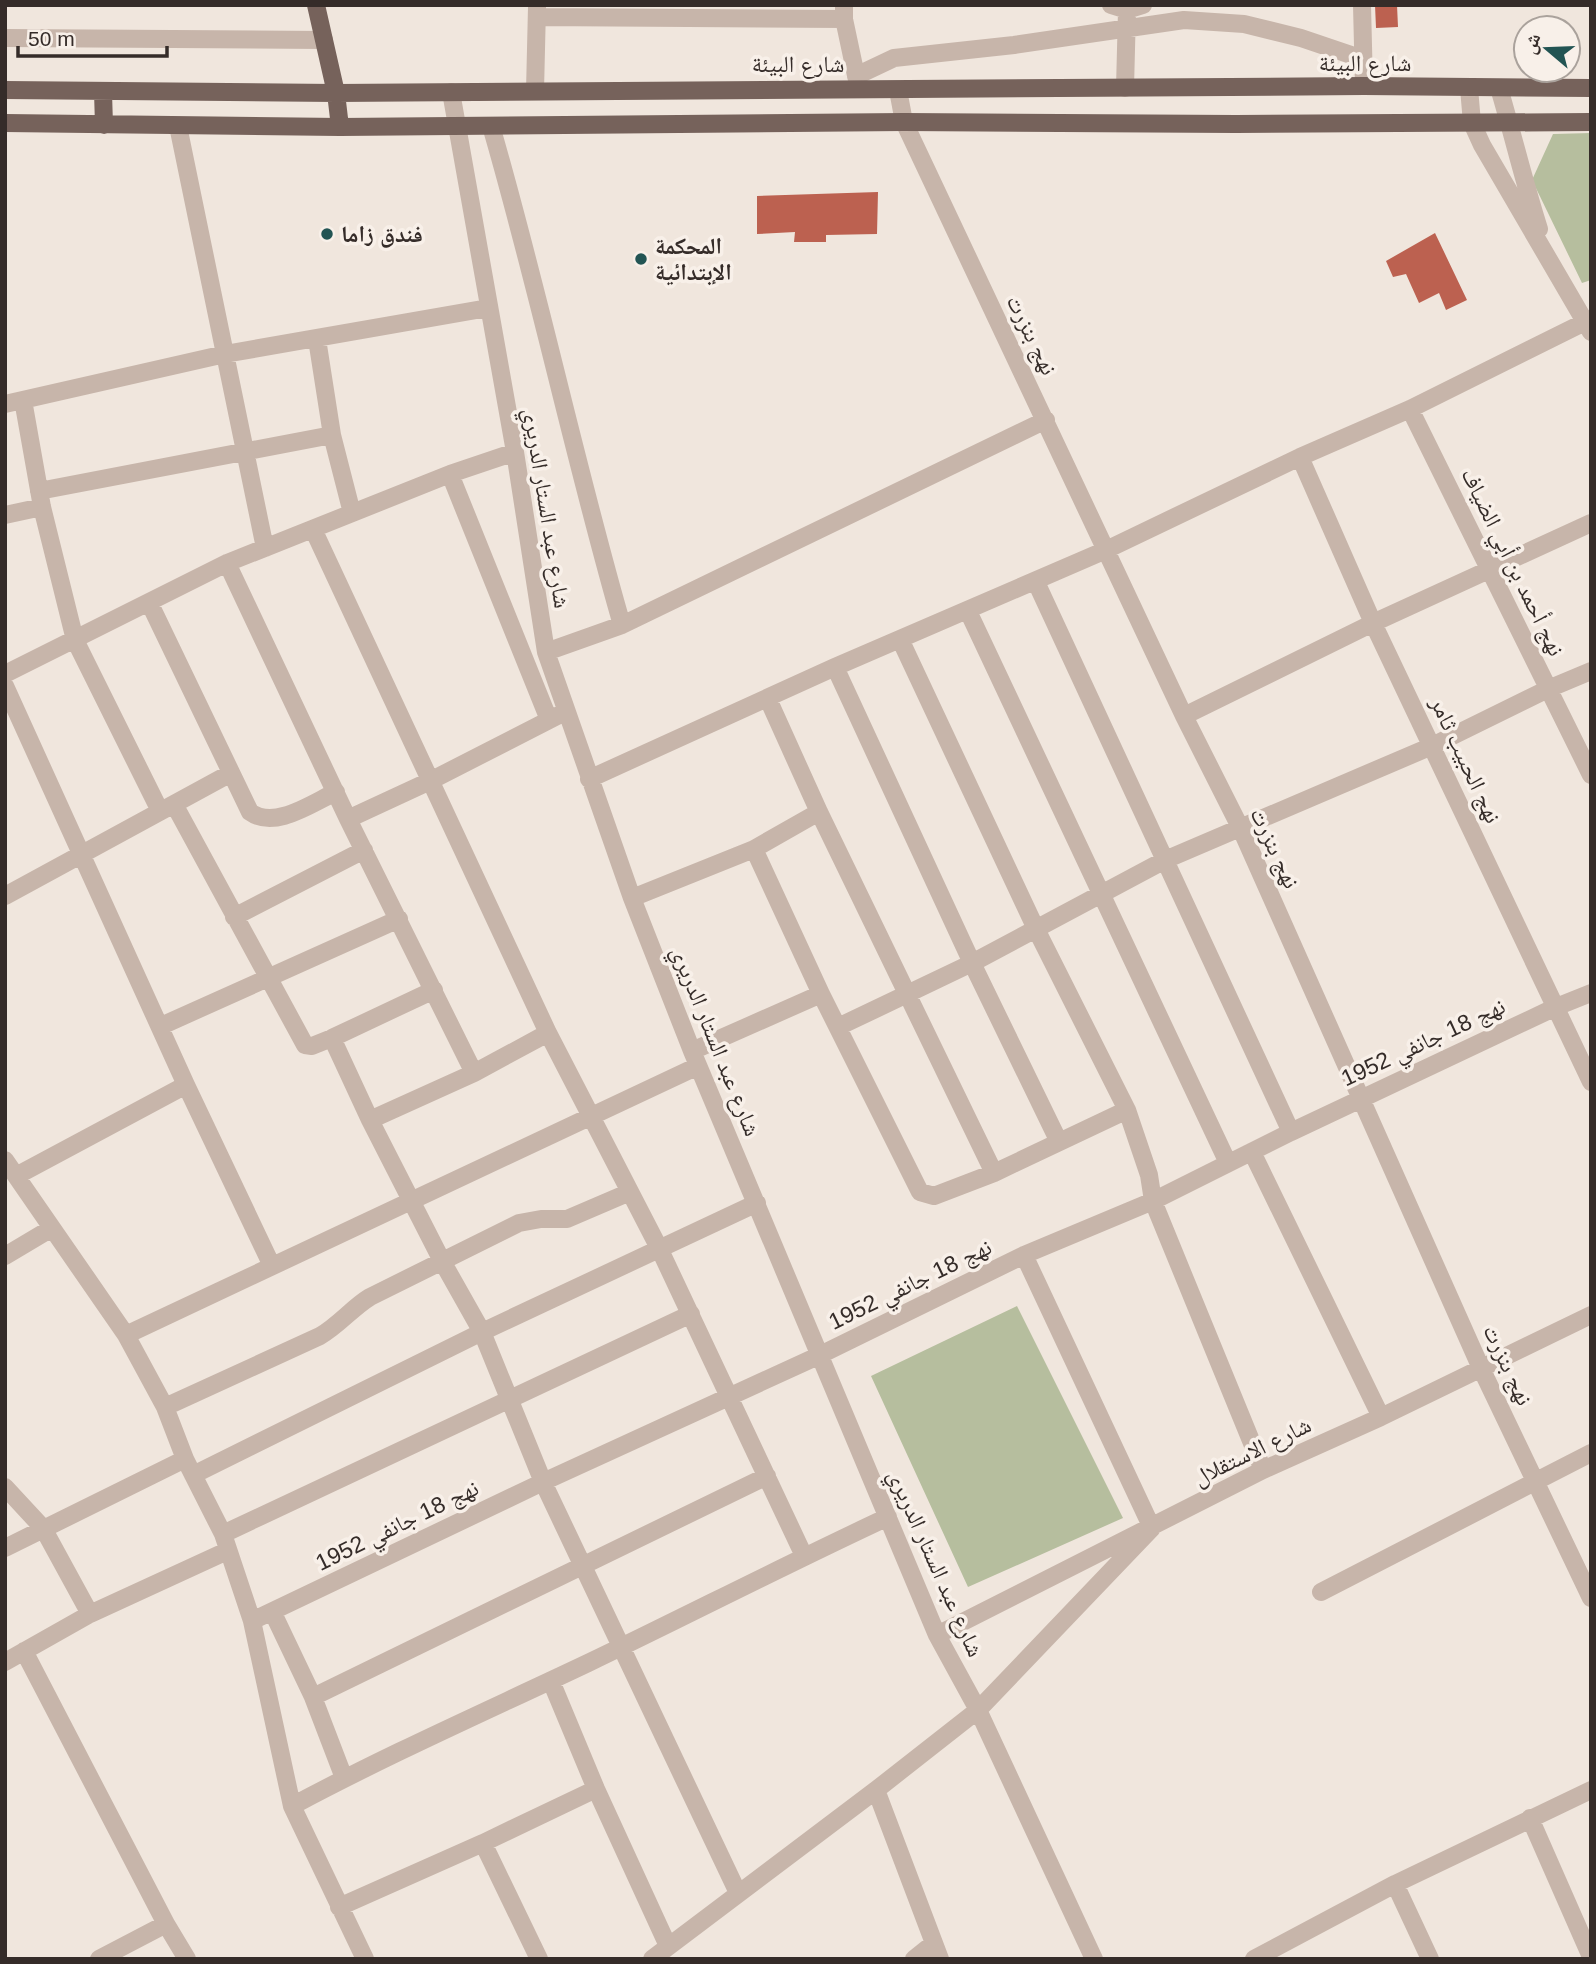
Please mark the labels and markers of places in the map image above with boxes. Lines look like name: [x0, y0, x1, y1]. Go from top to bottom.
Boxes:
place label: فندق زاما: [341, 221, 423, 248]
marker: فندق زاما: [319, 226, 335, 242]
place label: المحكمة الإبتدائية: [655, 233, 732, 286]
marker: المحكمة الإبتدائية: [633, 251, 649, 267]

